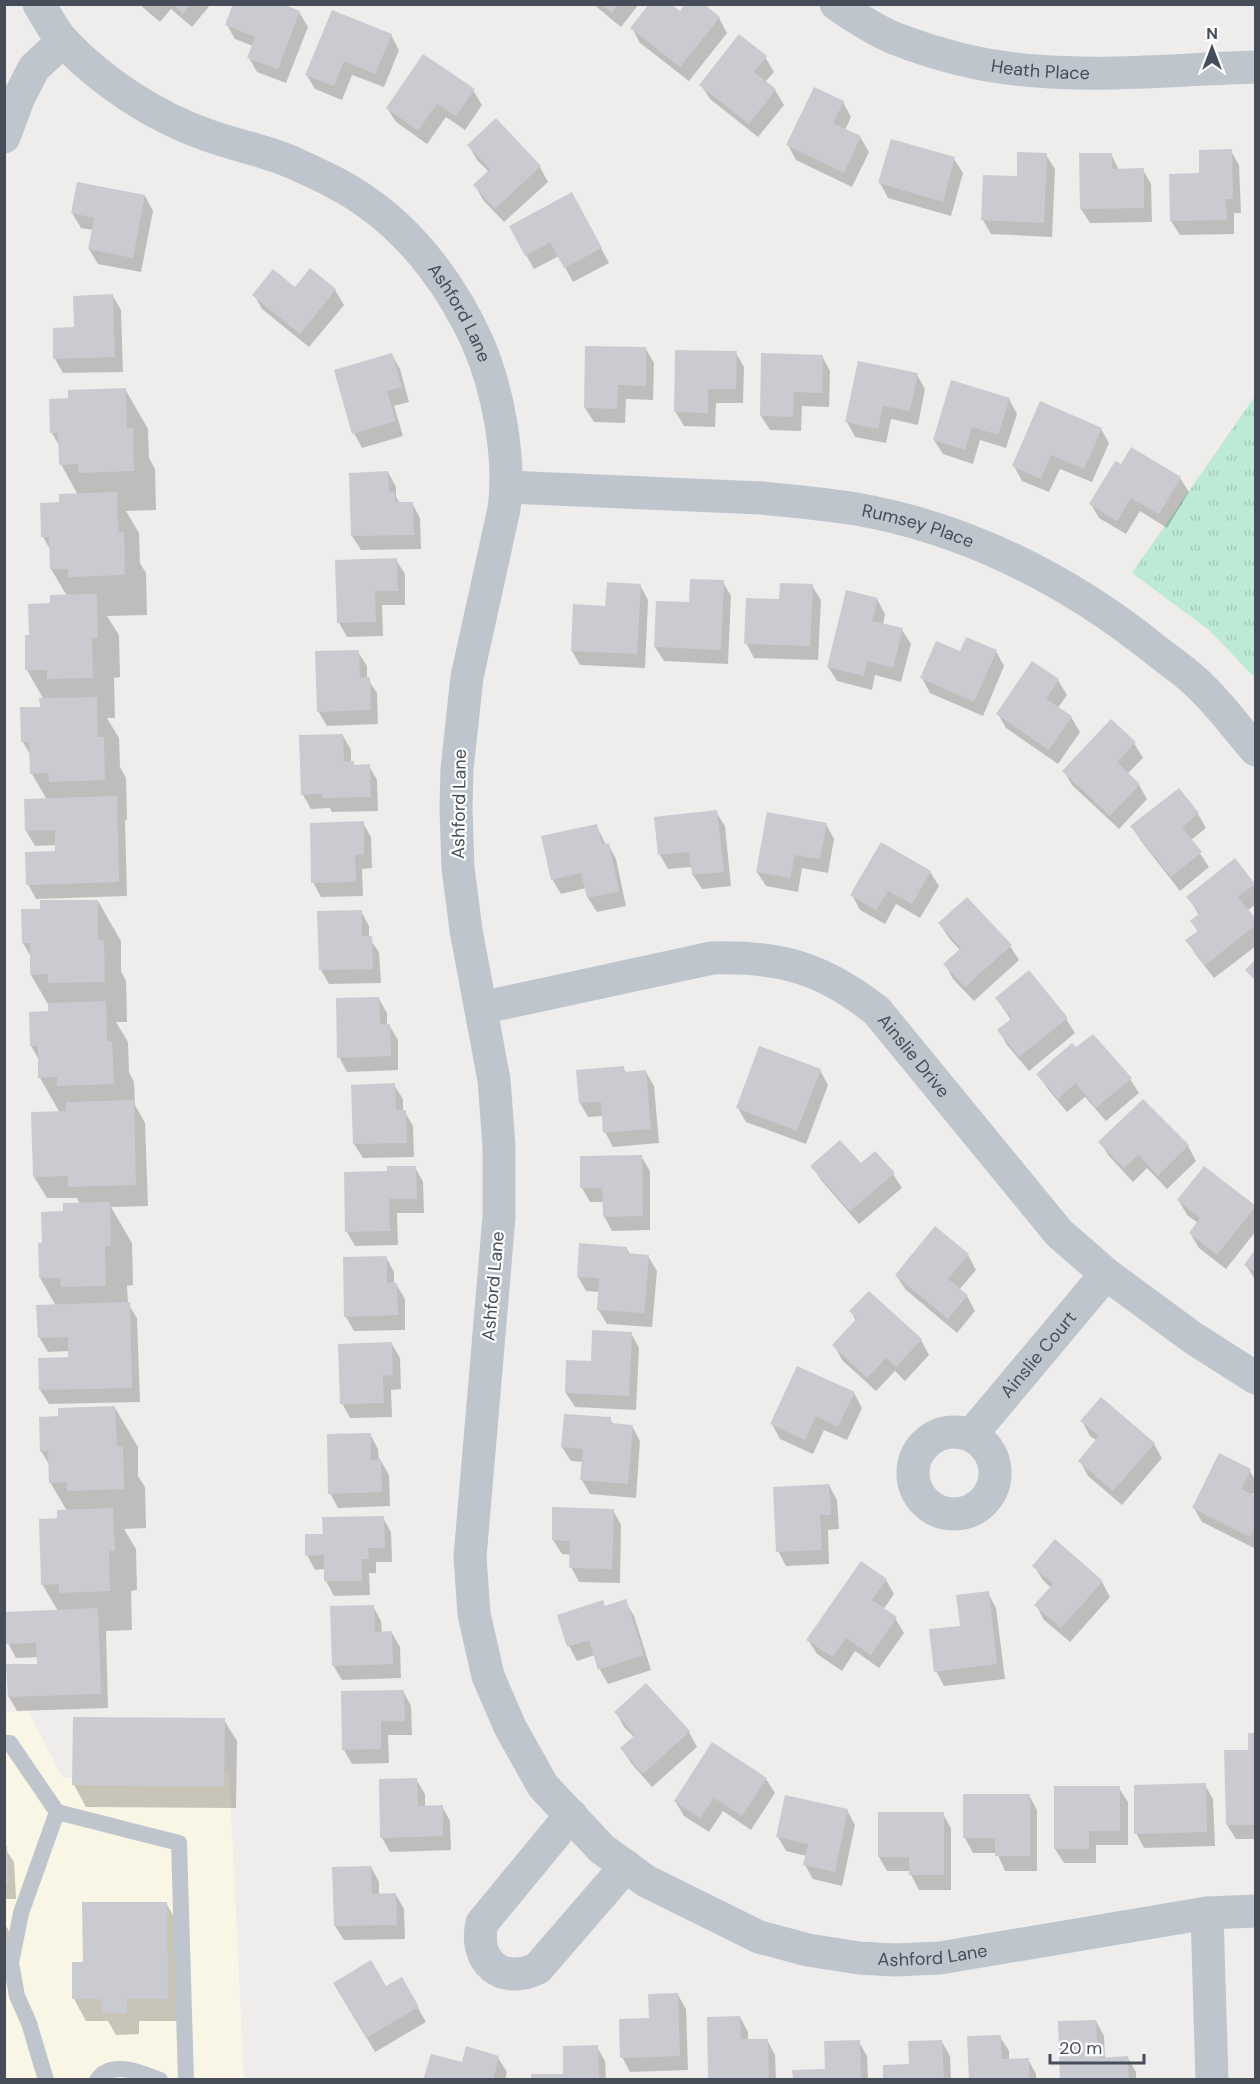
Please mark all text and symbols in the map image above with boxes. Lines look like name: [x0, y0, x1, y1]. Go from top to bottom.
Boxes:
north arrow: [1182, 18, 1242, 78]
text: N: [1206, 23, 1218, 44]
street label: Heath Place: [989, 54, 1090, 85]
street label: Ashford Lane: [422, 258, 496, 365]
street label: Rumsey Place: [860, 498, 977, 553]
street label: Ashford Lane: [446, 749, 472, 859]
street label: Ainslie Drive: [872, 1009, 955, 1103]
street label: Ashford Lane: [476, 1230, 510, 1342]
street label: Ainslie Court: [995, 1306, 1082, 1403]
street label: Ashford Lane: [877, 1938, 989, 1972]
scale bar: [1050, 2027, 1144, 2065]
text: 20 m: [1059, 2036, 1102, 2060]

